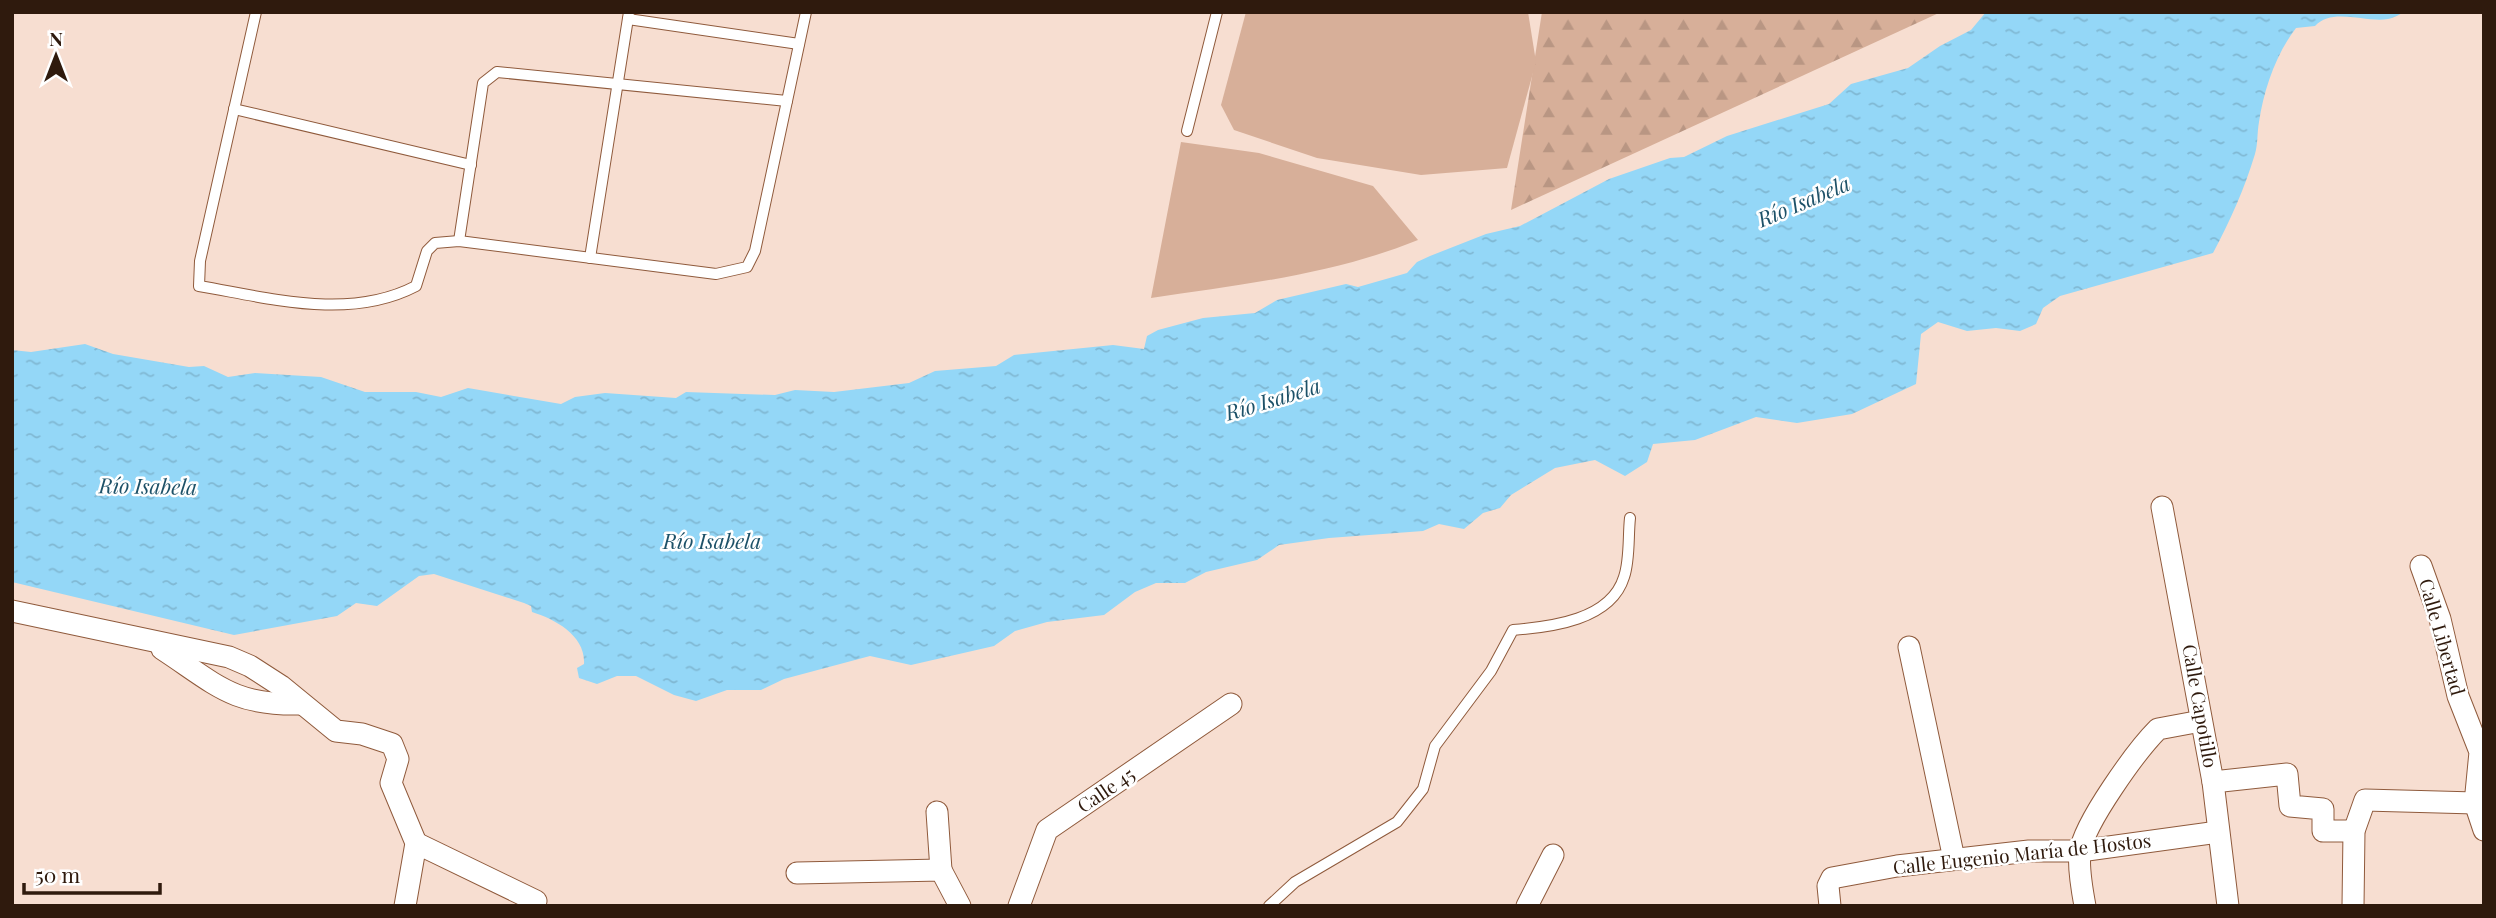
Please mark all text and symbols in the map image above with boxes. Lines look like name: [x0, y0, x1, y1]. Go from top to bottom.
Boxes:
north arrow: [21, 21, 91, 91]
text: N: [49, 25, 63, 51]
water label: Río Isabela: [1752, 168, 1854, 233]
water label: Río Isabela: [1220, 370, 1323, 426]
water label: Río Isabela: [98, 470, 197, 500]
water label: Río Isabela: [662, 526, 761, 554]
street label: Calle Libertad: [2414, 575, 2472, 698]
street label: Calle Capotillo: [2177, 642, 2225, 770]
street label: Calle 45: [1071, 760, 1140, 818]
street label: Calle Eugenio María de Hostos: [1891, 827, 2152, 879]
scale bar: [24, 852, 161, 896]
text: 50 m: [35, 860, 81, 888]

